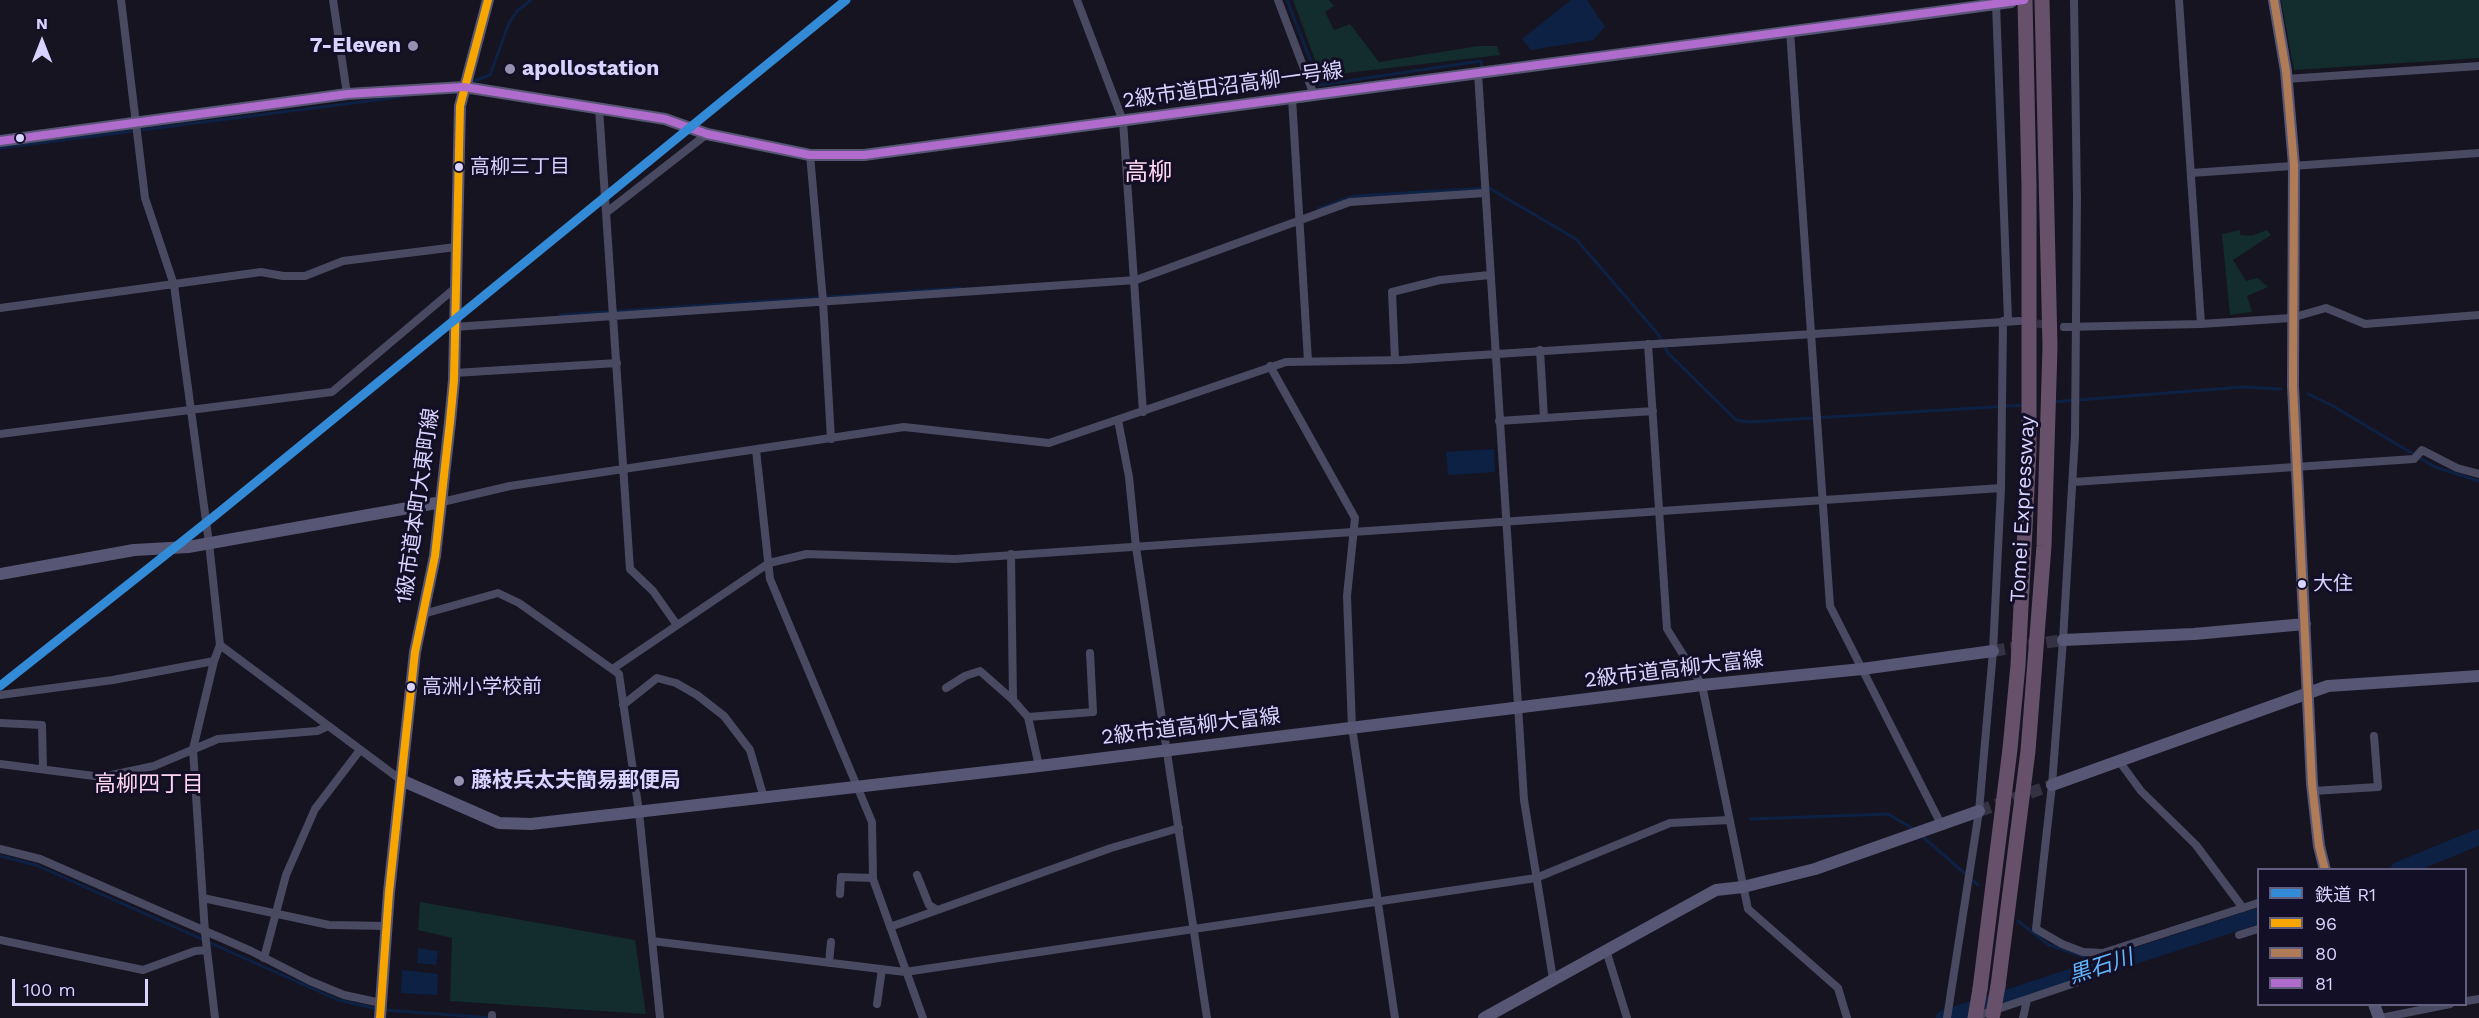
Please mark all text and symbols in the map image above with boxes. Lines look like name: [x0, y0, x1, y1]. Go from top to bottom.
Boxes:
north arrow: [12, 12, 72, 72]
text: N: [36, 14, 48, 33]
place label: 7-Eleven: [310, 33, 401, 59]
marker: 7-Eleven: [406, 39, 420, 53]
place label: apollostation: [522, 56, 659, 82]
street label: 2級市道田沼高柳一号線: [1121, 58, 1345, 114]
marker: apollostation: [503, 62, 517, 76]
unlabelled marker: [14, 132, 26, 144]
place label: 高柳三丁目: [470, 155, 570, 179]
district label: 高柳: [1124, 159, 1172, 187]
marker: 高柳三丁目: [453, 161, 465, 173]
street label: 1級市道本町大東町線: [392, 407, 444, 605]
street label: Tomei Expressway: [2006, 415, 2040, 603]
place label: 大住: [2313, 572, 2353, 596]
marker: 大住: [2296, 578, 2308, 590]
street label: 2級市道高柳大富線: [1583, 647, 1765, 693]
place label: 高洲小学校前: [422, 675, 542, 699]
marker: 高洲小学校前: [405, 681, 417, 693]
street label: 2級市道高柳大富線: [1100, 704, 1282, 750]
place label: 藤枝兵太夫簡易郵便局: [471, 768, 681, 794]
district label: 高柳四丁目: [94, 772, 204, 798]
marker: 藤枝兵太夫簡易郵便局: [452, 774, 466, 788]
legend: [2257, 868, 2467, 1006]
text: 鉄道 R1: [2315, 884, 2376, 905]
text: 96: [2315, 913, 2337, 934]
text: 80: [2315, 943, 2337, 964]
water label: 黒石川: [2066, 944, 2136, 990]
scale bar: [15, 967, 152, 1005]
text: 81: [2315, 973, 2333, 994]
text: 100 m: [23, 979, 76, 1000]

